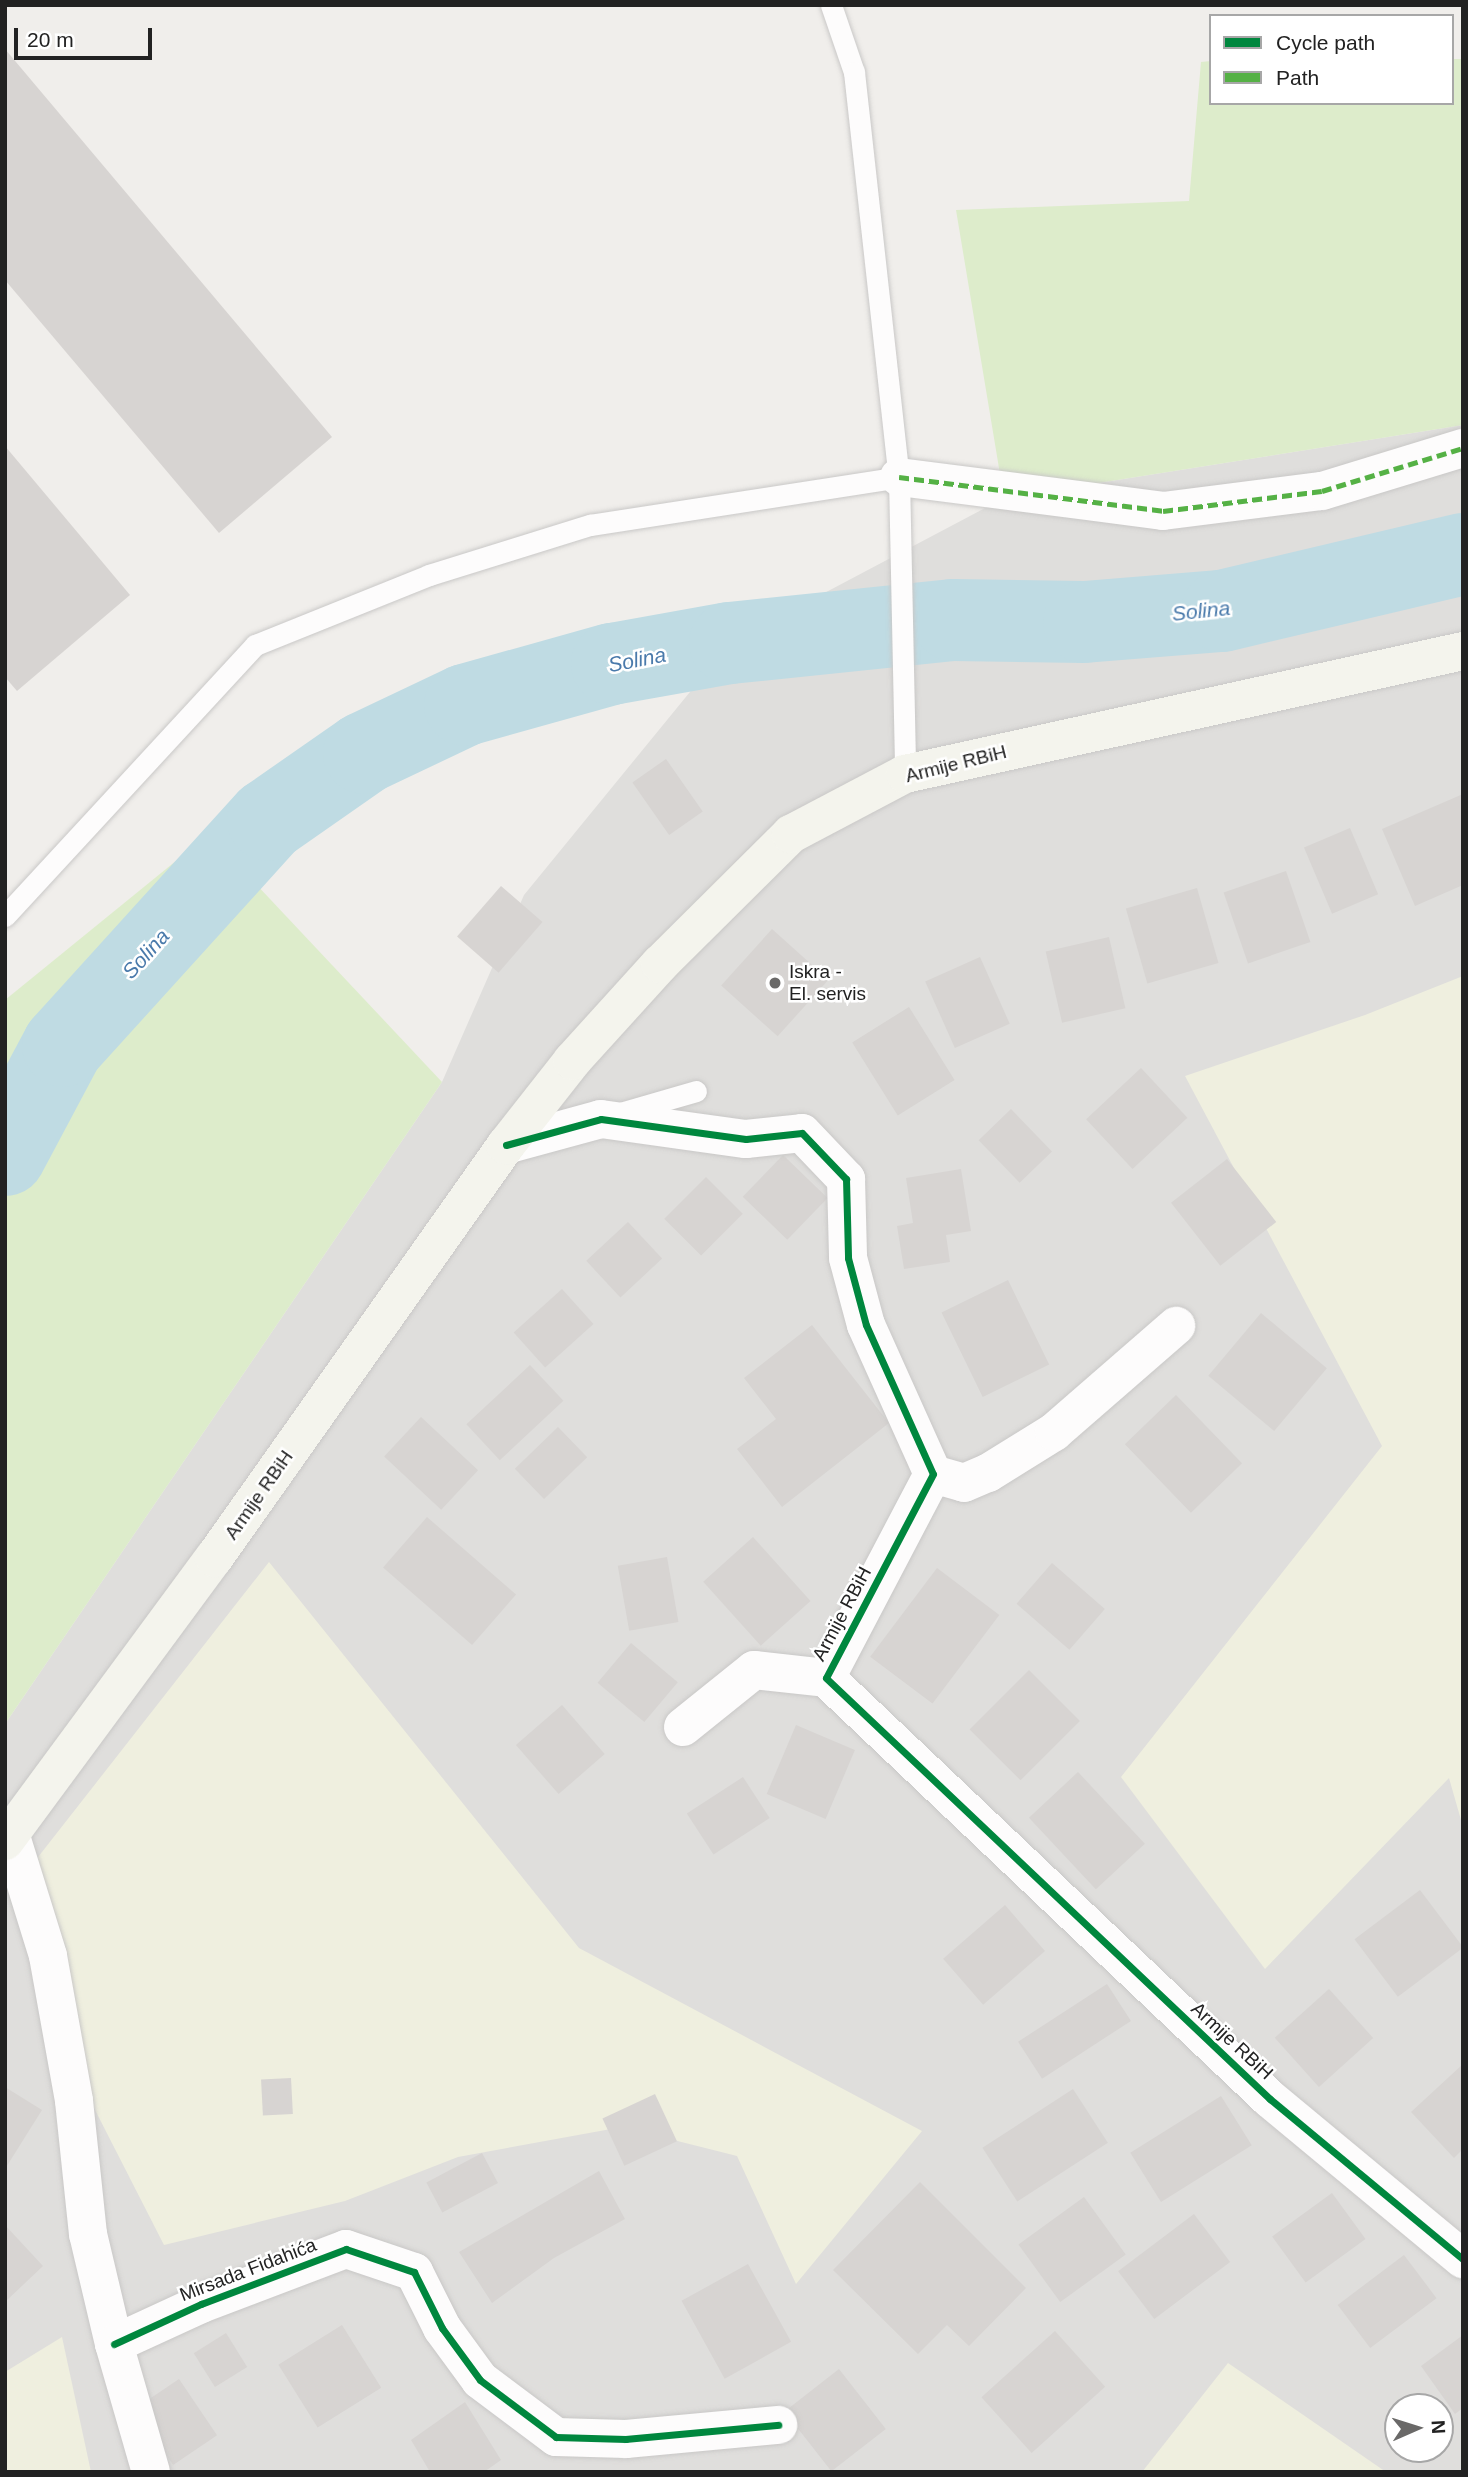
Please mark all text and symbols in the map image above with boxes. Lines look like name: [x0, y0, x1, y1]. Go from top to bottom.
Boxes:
scale bar: [18, 14, 156, 58]
legend: [1209, 14, 1454, 105]
text: 20 m: [27, 28, 74, 51]
text: Cycle path: [1276, 31, 1375, 54]
text: Path: [1276, 66, 1319, 89]
water label: Solina: [1171, 595, 1231, 627]
water label: Solina: [606, 642, 668, 678]
street label: Armije RBiH: [903, 740, 1009, 788]
water label: Solina: [117, 924, 175, 984]
place label: Iskra - El. servis: [789, 961, 866, 1005]
marker: Iskra - El. servis: [767, 975, 783, 991]
street label: Armije RBiH: [220, 1446, 298, 1544]
street label: Armije RBiH: [808, 1563, 876, 1665]
street label: Armije RBiH: [1186, 1997, 1278, 2085]
street label: Mirsada Fidahića: [176, 2233, 320, 2307]
north arrow: [1384, 2393, 1454, 2463]
text: N: [1428, 2420, 1449, 2434]

